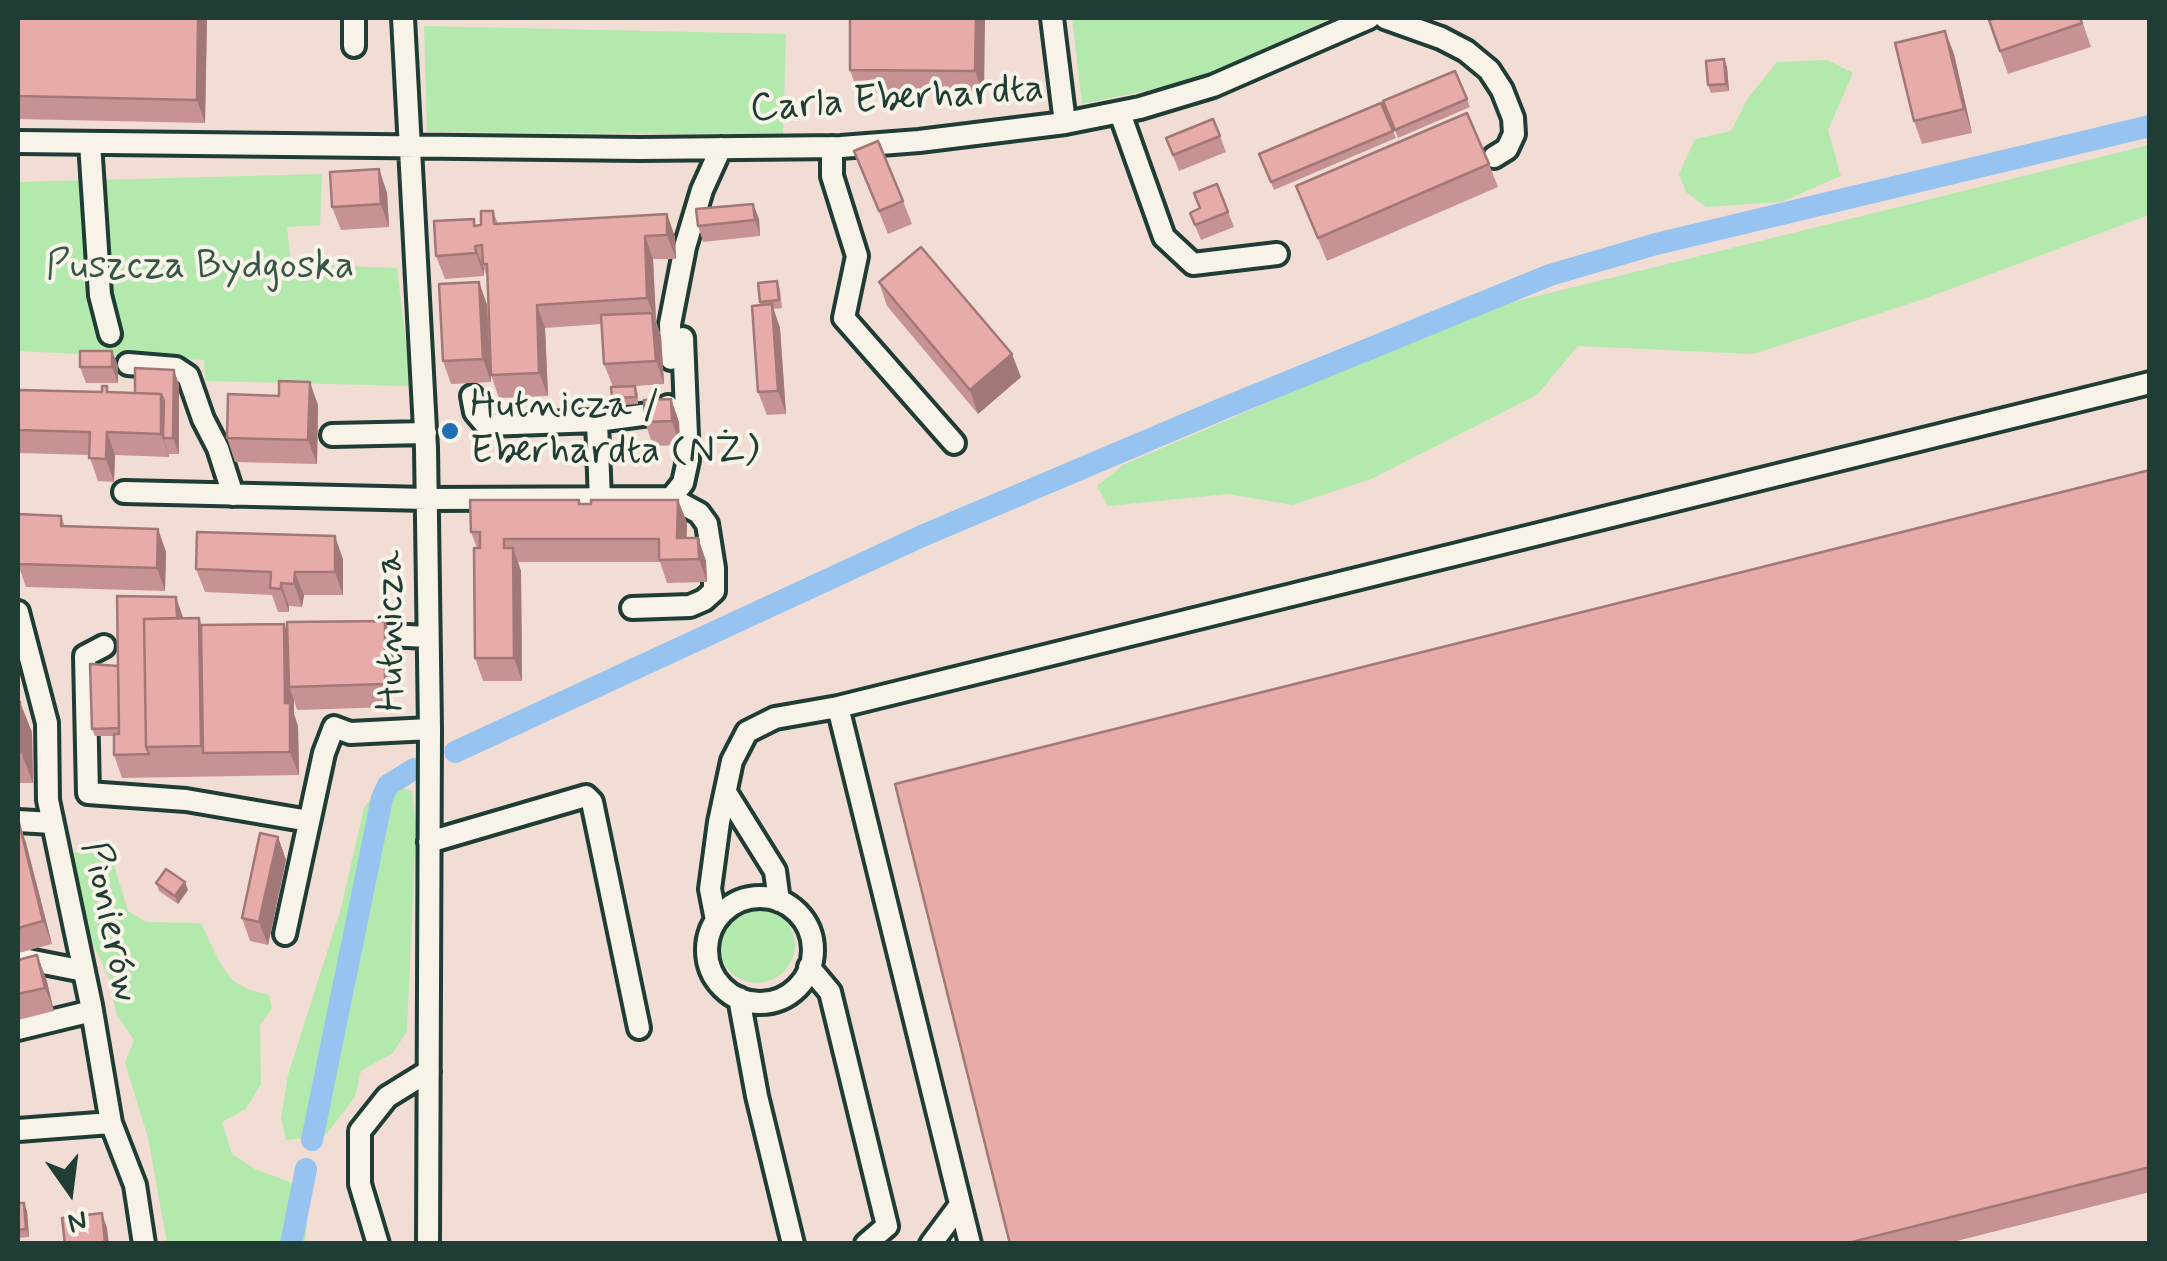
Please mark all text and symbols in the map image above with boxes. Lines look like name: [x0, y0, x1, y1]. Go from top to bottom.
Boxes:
street label: Carla Eberhardta: [749, 67, 1045, 135]
park label: Puszcza Bydgoska: [46, 245, 354, 293]
place label: Hutnicza / Eberhardta (NŻ): [470, 384, 759, 478]
marker: Hutnicza / Eberhardta (NŻ): [439, 420, 461, 442]
street label: Hutnicza: [368, 550, 418, 712]
street label: Pionierów: [68, 837, 148, 1007]
north arrow: [20, 1141, 120, 1241]
text: N: [64, 1200, 91, 1241]

